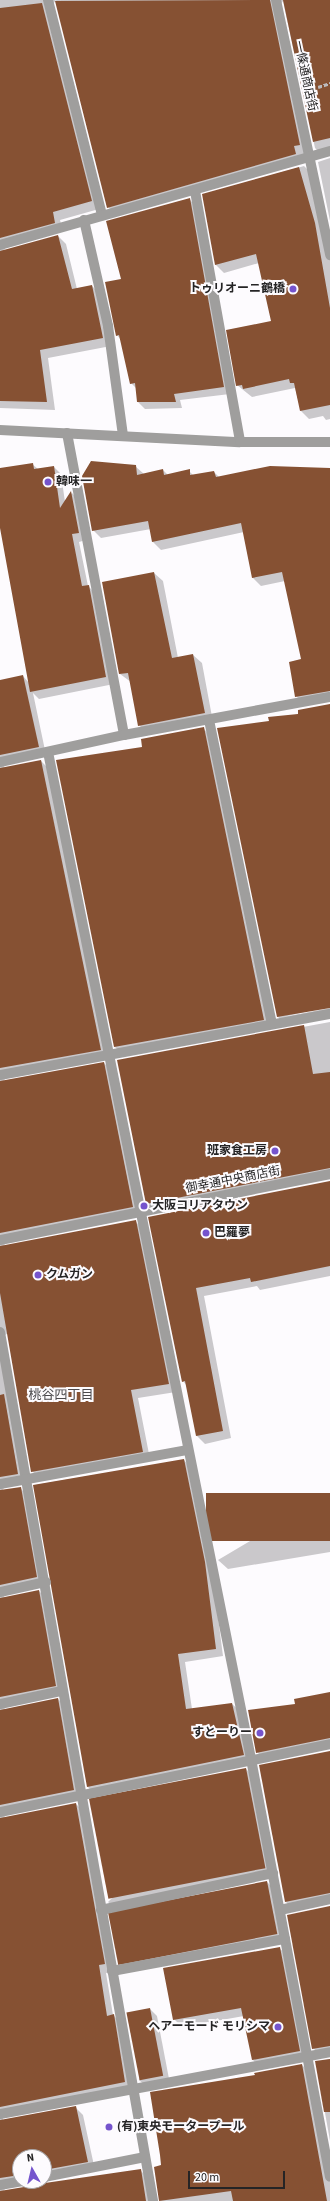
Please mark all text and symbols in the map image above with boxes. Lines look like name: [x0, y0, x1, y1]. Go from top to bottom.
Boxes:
street label: 一條通商店街: [290, 39, 320, 113]
place label: トゥリオーニ鶴橋: [189, 282, 285, 296]
marker: トゥリオーニ鶴橋: [288, 284, 298, 294]
place label: 韓味一: [56, 475, 92, 489]
marker: 韓味一: [43, 477, 53, 487]
place label: 班家食工房: [207, 1144, 267, 1158]
marker: 班家食工房: [270, 1146, 280, 1156]
street label: 御幸通中央商店街: [185, 1164, 281, 1196]
place label: 大阪コリアタウン: [152, 1199, 248, 1213]
marker: 大阪コリアタウン: [139, 1201, 149, 1211]
place label: 巴羅夢: [214, 1226, 250, 1240]
marker: 巴羅夢: [201, 1228, 211, 1238]
place label: クムガン: [46, 1268, 94, 1282]
marker: クムガン: [33, 1270, 43, 1280]
district label: 桃谷四丁目: [29, 1387, 93, 1403]
place label: すとーりー: [192, 1726, 252, 1740]
marker: すとーりー: [255, 1728, 265, 1738]
place label: ヘアーモード モリシマ: [148, 2020, 270, 2034]
marker: ヘアーモード モリシマ: [273, 2022, 283, 2032]
place label: (有)東央モータープール: [117, 2120, 245, 2134]
marker: (有)東央モータープール: [104, 2122, 114, 2132]
north arrow: [12, 2149, 52, 2189]
text: N: [26, 2150, 35, 2166]
scale bar: [190, 2163, 287, 2189]
text: 20 m: [195, 2169, 219, 2186]

